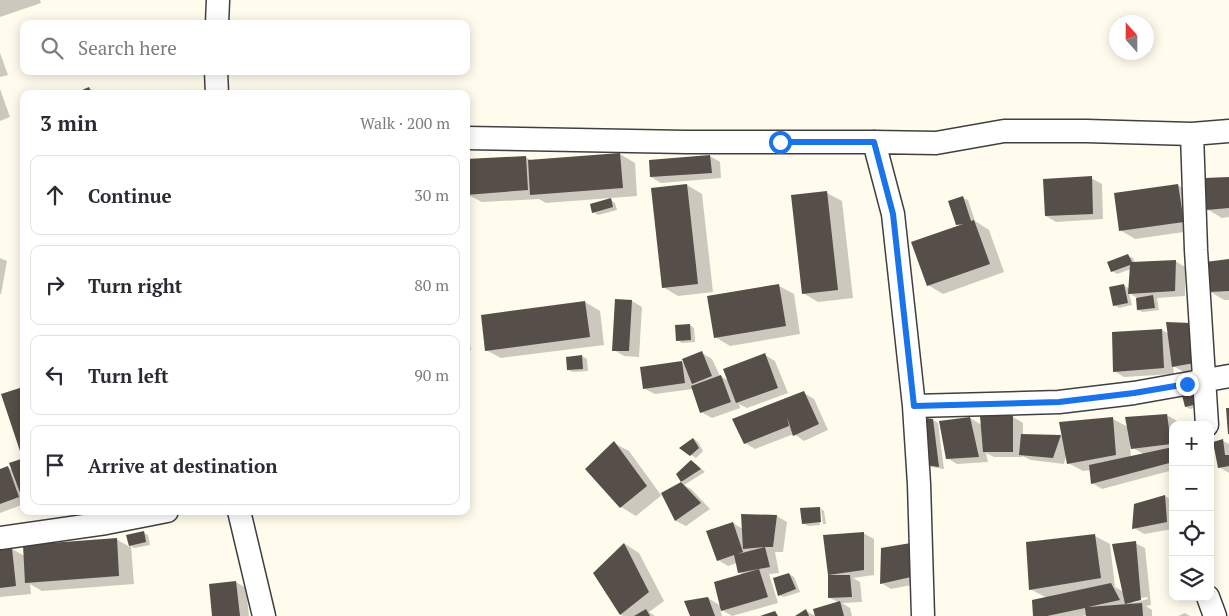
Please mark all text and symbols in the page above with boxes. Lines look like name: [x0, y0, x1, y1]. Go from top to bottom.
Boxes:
north arrow: [1109, 15, 1154, 60]
search box: [20, 20, 470, 75]
icon: search: [38, 34, 66, 62]
text: Search here: [78, 35, 177, 60]
text: 3 min: [40, 109, 97, 137]
text: Walk · 200 m: [360, 112, 450, 134]
route start: [769, 131, 792, 154]
icon: ahead: [41, 181, 69, 209]
text: Continue: [88, 183, 172, 208]
text: 30 m: [414, 184, 449, 206]
icon: right: [41, 271, 69, 299]
text: Turn right: [88, 273, 182, 298]
text: 80 m: [414, 274, 449, 296]
icon: left: [41, 361, 69, 389]
text: Turn left: [88, 363, 169, 388]
text: 90 m: [414, 364, 449, 386]
route end: [1176, 373, 1199, 396]
map controls: [1169, 421, 1214, 601]
button: +: [1169, 421, 1214, 466]
icon: arrive: [41, 451, 69, 479]
text: Arrive at destination: [88, 453, 277, 478]
button: −: [1169, 466, 1214, 511]
button: locate: [1169, 511, 1214, 556]
button: layers: [1169, 556, 1214, 601]

